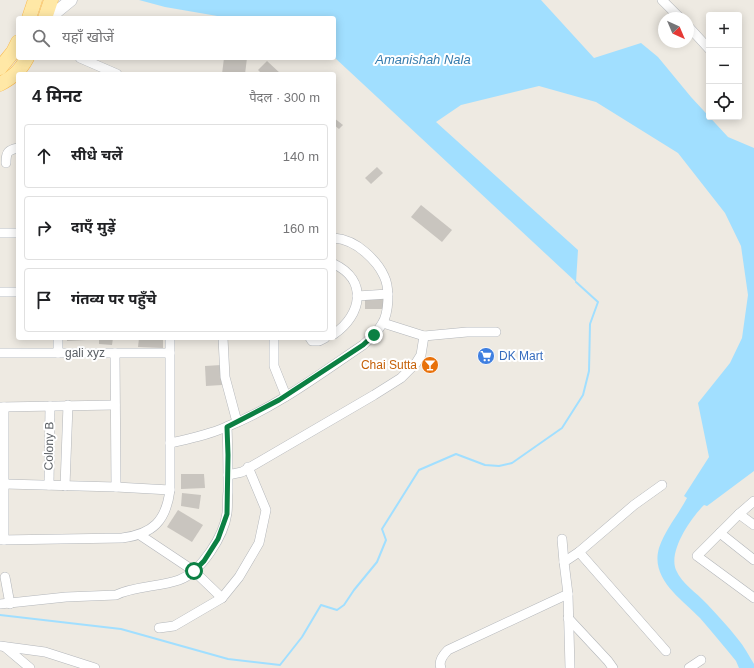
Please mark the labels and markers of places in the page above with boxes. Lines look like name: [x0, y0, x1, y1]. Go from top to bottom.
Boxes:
supermarket icon: DK Mart: [476, 346, 496, 366]
place label: DK Mart: [499, 349, 544, 363]
bar icon: Chai Sutta: [420, 355, 440, 375]
place label: Chai Sutta: [361, 358, 417, 372]

